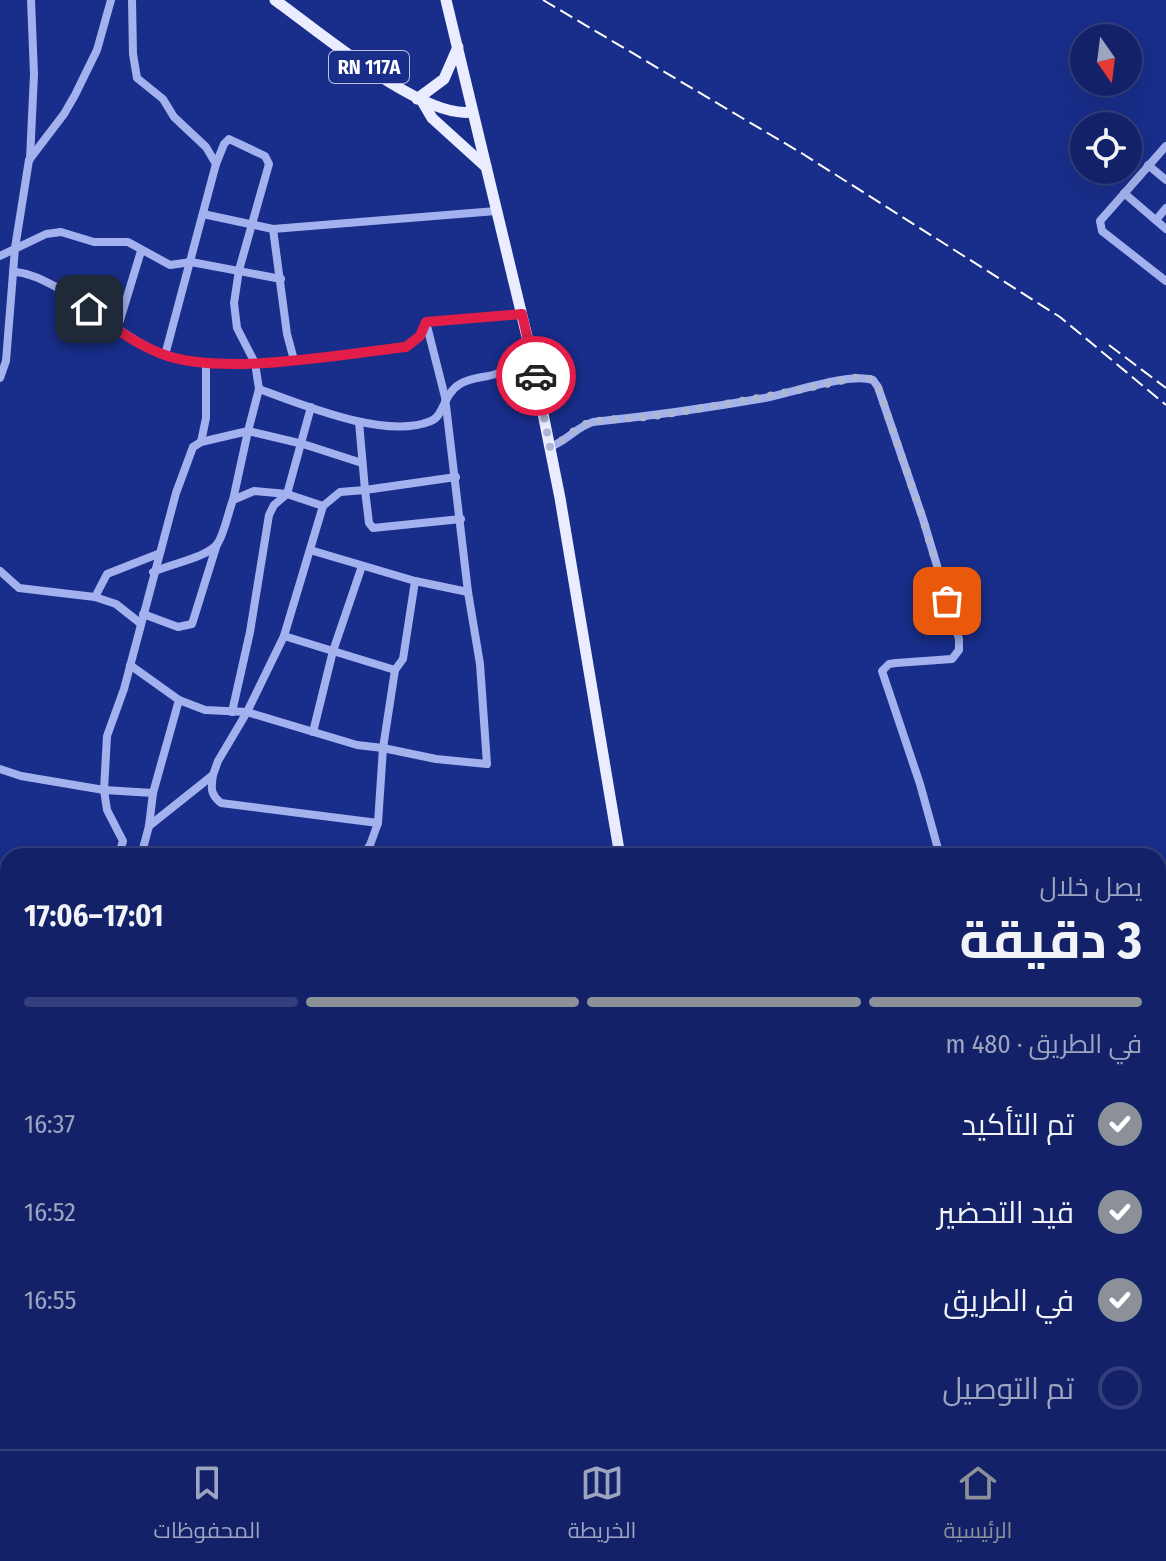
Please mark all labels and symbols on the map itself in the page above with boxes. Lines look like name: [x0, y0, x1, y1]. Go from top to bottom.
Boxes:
north arrow: [1070, 24, 1142, 96]
road number: RN 117A: [329, 51, 409, 83]
pin: [55, 275, 123, 343]
courier: [496, 336, 576, 416]
pin: [913, 567, 981, 635]

